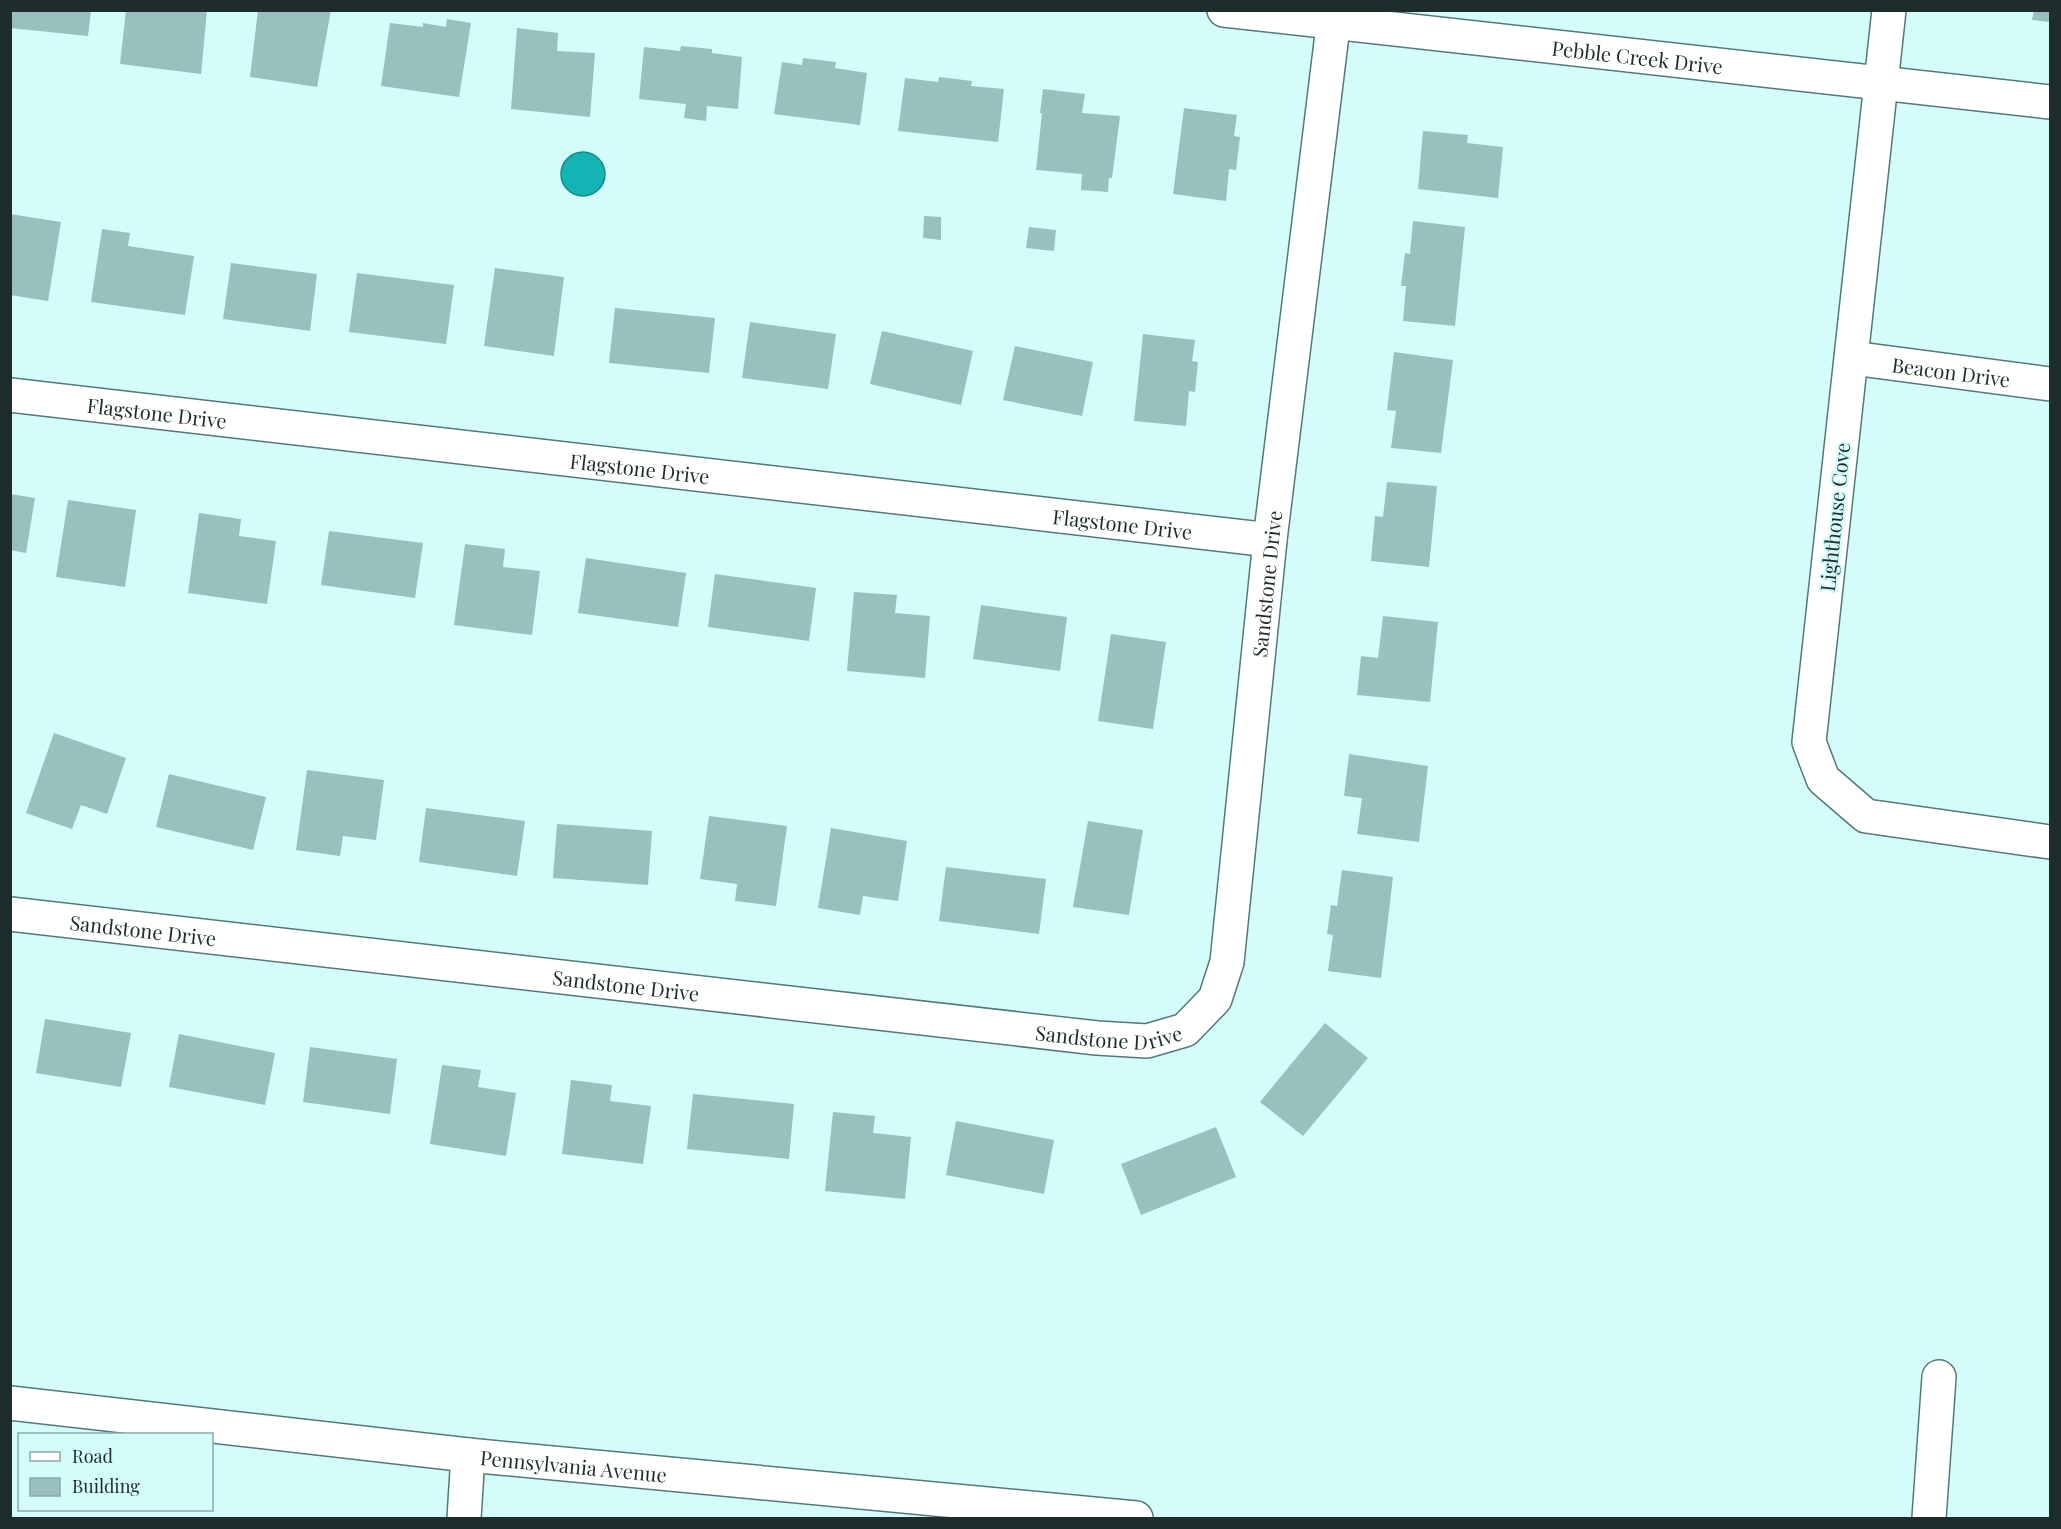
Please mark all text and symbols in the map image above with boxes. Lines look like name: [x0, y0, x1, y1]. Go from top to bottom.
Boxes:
street label: Pebble Creek Drive: [1551, 33, 1724, 79]
street label: Beacon Drive: [1890, 350, 2012, 392]
street label: Flagstone Drive: [86, 390, 228, 433]
street label: Lighthouse Cove: [1813, 441, 1855, 593]
street label: Flagstone Drive: [569, 446, 711, 489]
street label: Flagstone Drive: [1051, 502, 1194, 544]
street label: Sandstone Drive: [1245, 509, 1287, 658]
street label: Sandstone Drive: [68, 907, 218, 951]
street label: Sandstone Drive: [551, 963, 701, 1006]
street label: Sandstone Drive: [1034, 1018, 1185, 1055]
legend: [18, 1433, 213, 1511]
street label: Pennsylvania Avenue: [479, 1443, 668, 1487]
text: Road: [72, 1444, 113, 1468]
text: Building: [72, 1474, 140, 1498]

